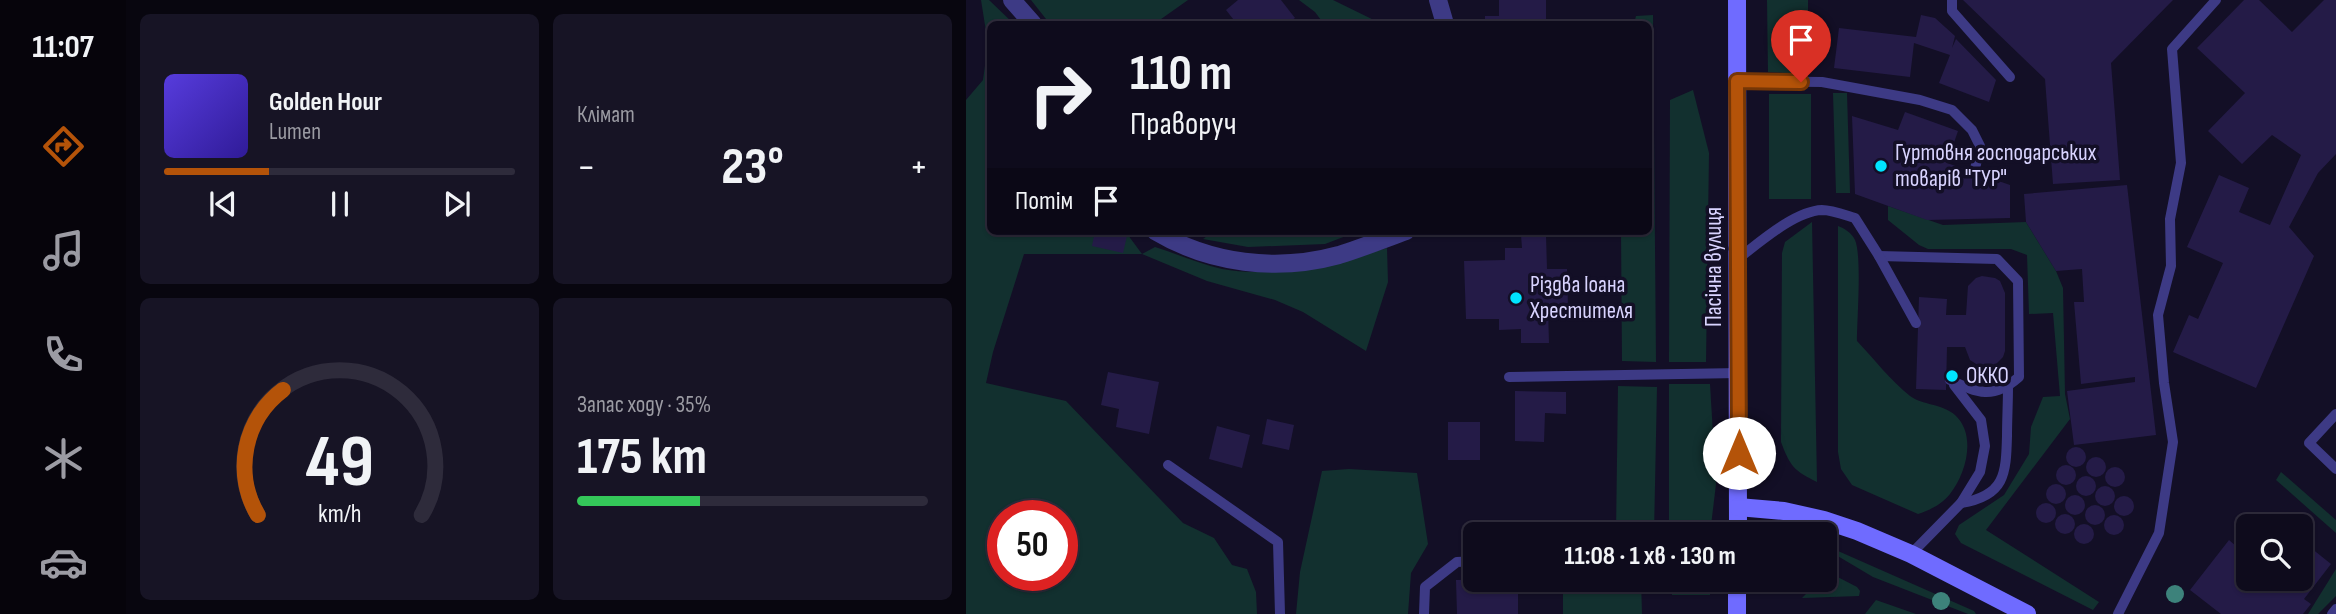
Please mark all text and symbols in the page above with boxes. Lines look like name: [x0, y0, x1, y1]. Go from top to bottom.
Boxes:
pin: [1771, 10, 1831, 82]
icon: arrive: [1782, 21, 1820, 59]
text: 11:07: [32, 28, 94, 67]
text: 110 m: [1130, 45, 1232, 104]
icon: right: [1015, 49, 1106, 140]
text: Golden Hour: [269, 87, 382, 118]
text: Клімат: [577, 101, 635, 129]
text: Праворуч: [1130, 105, 1237, 144]
text: Lumen: [269, 118, 321, 146]
icon: directions: [39, 122, 88, 171]
text: 23°: [721, 136, 784, 199]
place label: Гуртовня господарських товарів "ТУР": [1895, 139, 2097, 193]
text: −: [577, 145, 596, 190]
text: +: [909, 145, 928, 190]
marker: Гуртовня господарських товарів "ТУР": [1873, 158, 1889, 174]
icon: arrive: [1087, 182, 1125, 220]
icon: previous: [204, 185, 242, 223]
icon: pause: [321, 185, 359, 223]
icon: next: [438, 185, 476, 223]
text: Потім: [1015, 186, 1073, 217]
street label: Пасічна вулиця: [1700, 207, 1728, 327]
icon: music: [39, 226, 88, 275]
place label: Різдва Іоана Хрестителя: [1529, 271, 1633, 325]
marker: Різдва Іоана Хрестителя: [1508, 290, 1524, 306]
icon: phone: [39, 330, 88, 379]
place label: ОККО: [1966, 362, 2009, 390]
marker: ОККО: [1944, 368, 1960, 384]
text: Запас ходу · 35%: [577, 391, 711, 419]
position arrow: [1702, 416, 1776, 490]
text: 49: [305, 419, 374, 507]
text: 175 km: [577, 426, 707, 489]
icon: climate: [39, 434, 88, 483]
text: km/h: [318, 499, 361, 530]
speed limit sign: 50: [987, 500, 1078, 591]
map controls: [2236, 514, 2313, 591]
button: search: [2236, 514, 2313, 591]
icon: car: [39, 538, 88, 587]
text: 11:08 · 1 хв · 130 m: [1564, 541, 1736, 572]

